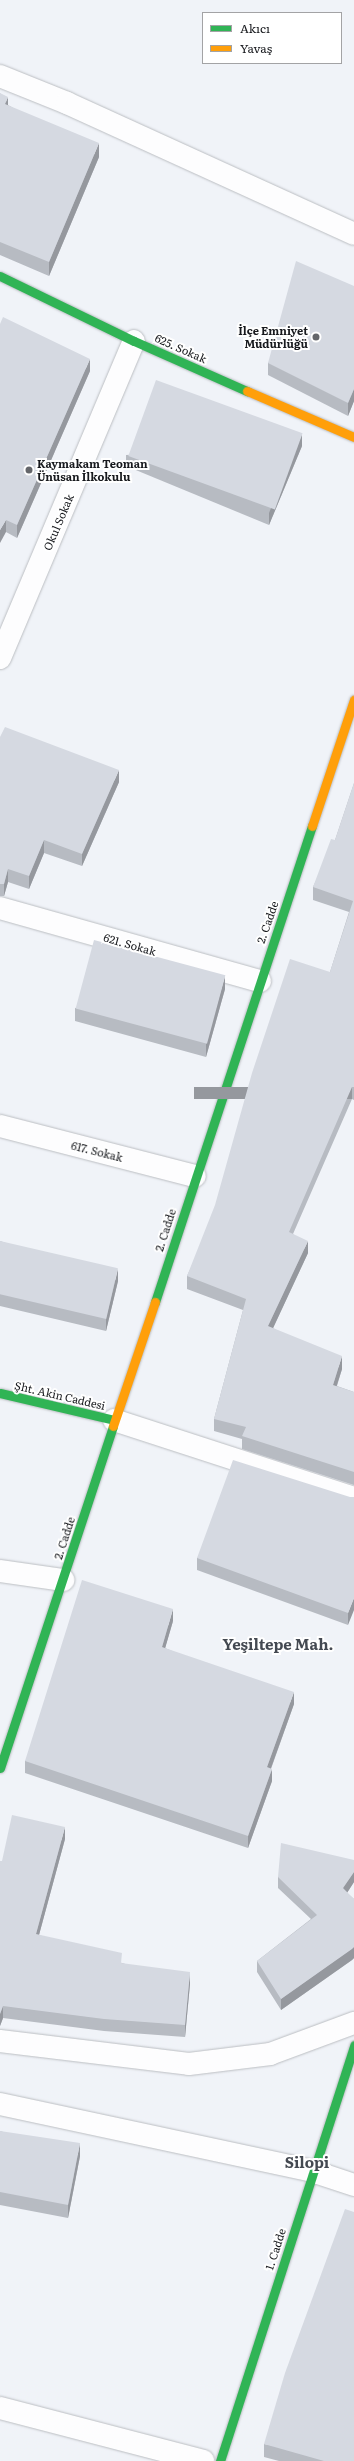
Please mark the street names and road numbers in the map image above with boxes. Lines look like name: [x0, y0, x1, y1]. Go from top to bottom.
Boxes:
street label: 625. Sokak: [153, 331, 209, 365]
street label: Okul Sokak: [40, 492, 76, 552]
street label: 2. Cadde: [254, 899, 280, 945]
street label: 621. Sokak: [102, 930, 158, 958]
street label: 617. Sokak: [70, 1138, 124, 1164]
street label: 2. Cadde: [152, 1207, 178, 1253]
street label: Şht. Akin Caddesi: [13, 1378, 107, 1412]
street label: 2. Cadde: [51, 1515, 77, 1561]
street label: 1. Cadde: [262, 2227, 288, 2271]

